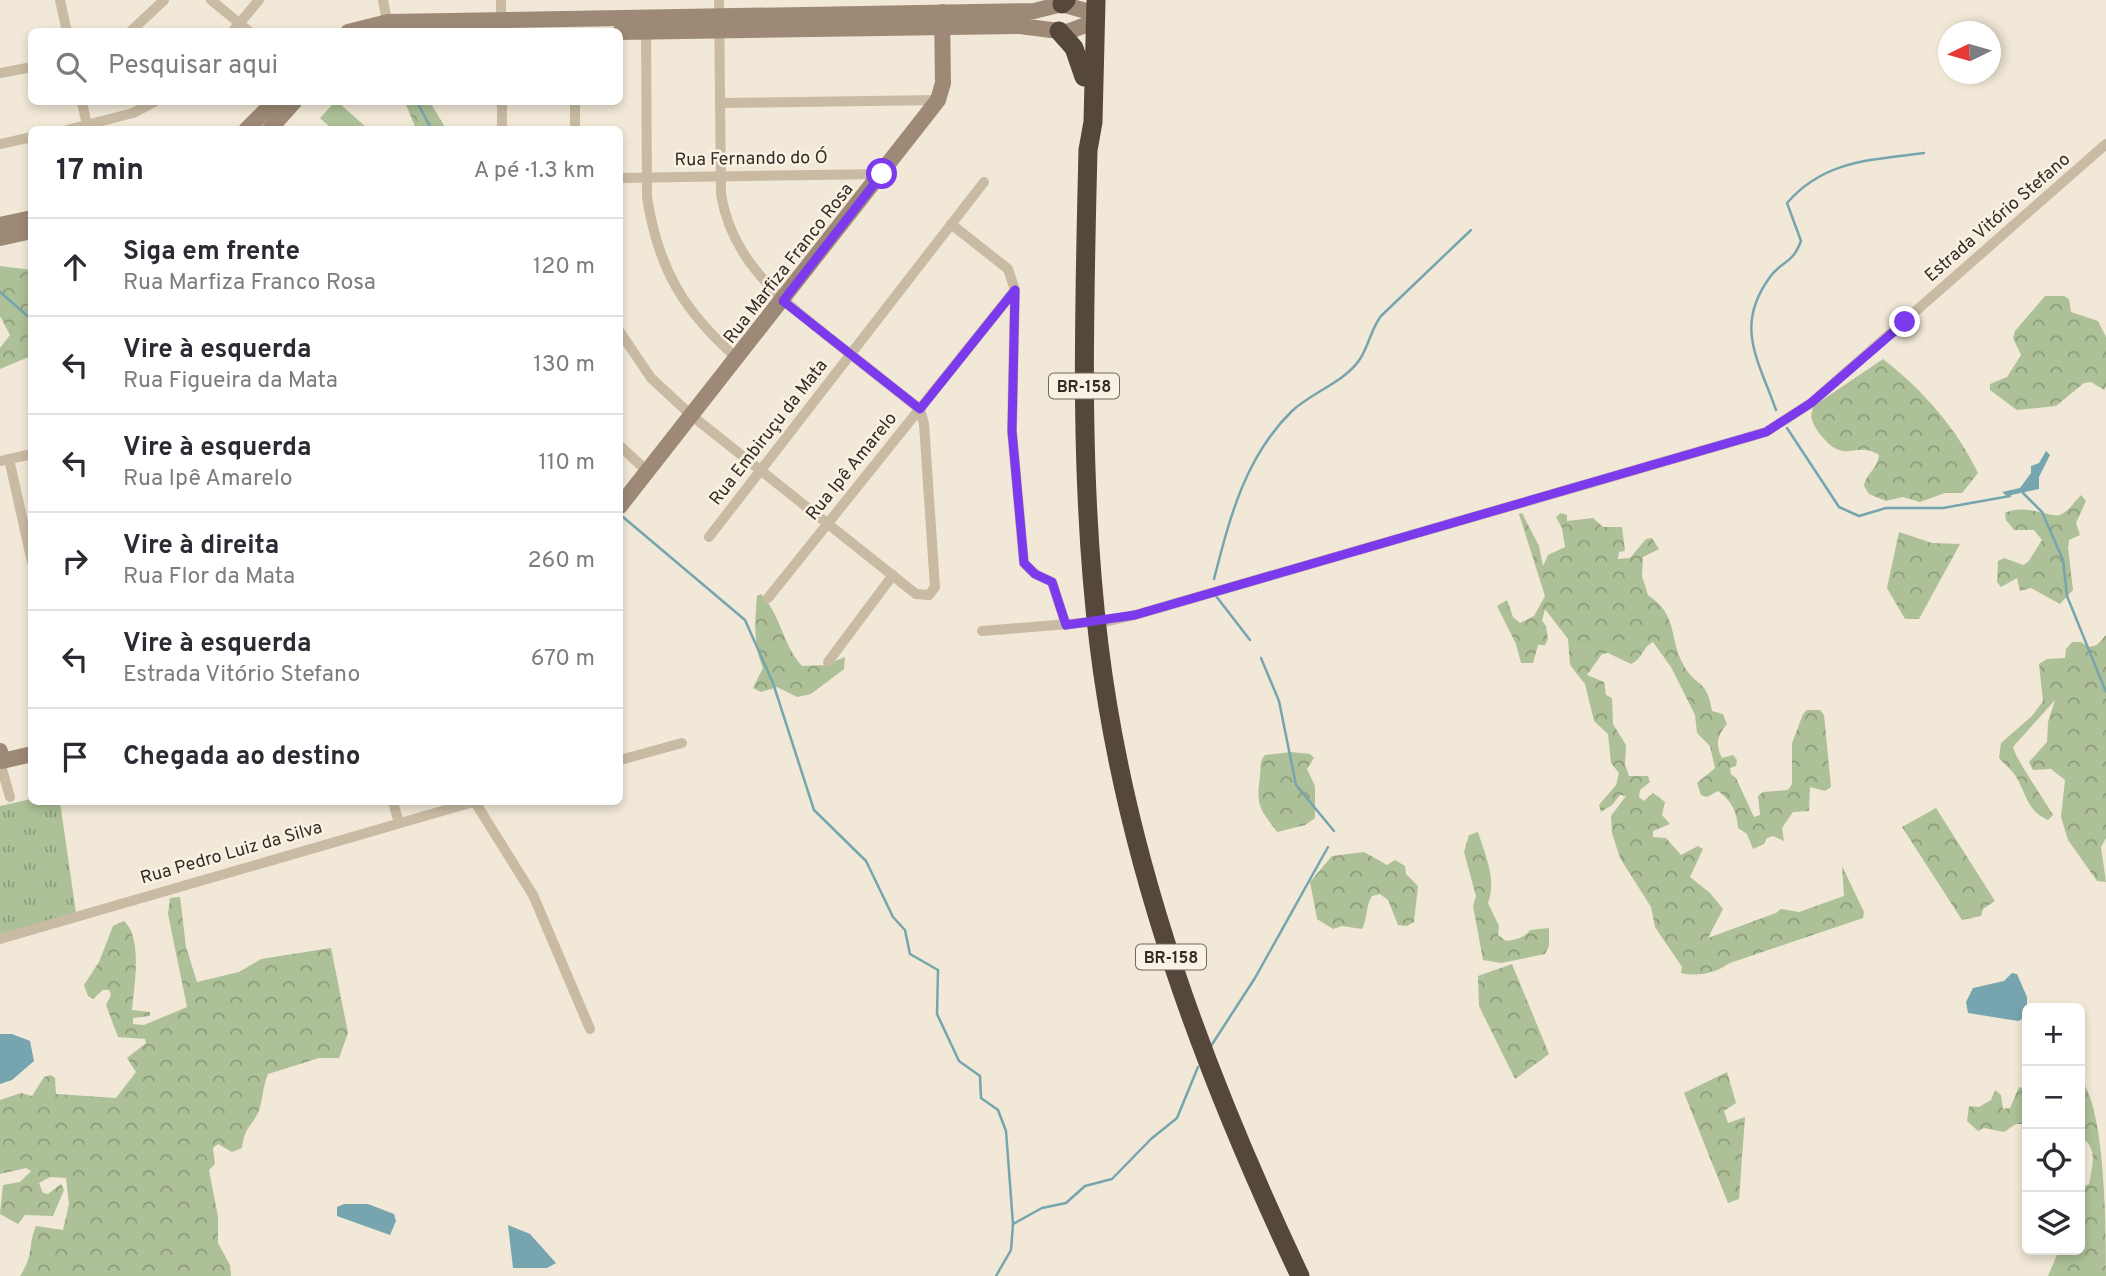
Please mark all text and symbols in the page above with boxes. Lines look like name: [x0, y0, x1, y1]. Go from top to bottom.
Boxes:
north arrow: [1938, 21, 2001, 84]
search box: [28, 28, 623, 105]
icon: search: [52, 48, 90, 86]
text: Pesquisar aqui: [108, 50, 278, 83]
street label: Rua Fernando do Ó: [674, 145, 828, 172]
street label: Estrada Vitório Stefano: [1920, 149, 2076, 288]
text: 17 min: [56, 153, 144, 190]
text: A pé · 1.3 km: [474, 157, 595, 186]
route start: [866, 158, 897, 189]
street label: Rua Marfiza Franco Rosa: [719, 179, 859, 349]
text: Siga em frente: [123, 236, 300, 269]
icon: ahead: [56, 248, 94, 286]
text: 120 m: [533, 253, 595, 282]
text: Rua Marfiza Franco Rosa: [123, 269, 376, 298]
route end: [1889, 306, 1920, 337]
text: Vire à esquerda: [123, 334, 311, 367]
icon: left: [56, 346, 94, 384]
text: 130 m: [533, 351, 595, 380]
street label: Rua Embiruçu da Mata: [705, 355, 833, 511]
text: Rua Figueira da Mata: [123, 367, 338, 396]
road number: BR-158: [1049, 374, 1119, 398]
street label: Rua Ipê Amarelo: [801, 408, 903, 526]
text: Vire à esquerda: [123, 432, 311, 465]
icon: left: [56, 444, 94, 482]
text: 110 m: [538, 449, 595, 478]
text: Rua Ipê Amarelo: [123, 465, 293, 494]
text: Vire à direita: [123, 530, 279, 563]
icon: right: [56, 542, 94, 580]
text: 260 m: [528, 547, 595, 576]
text: Rua Flor da Mata: [123, 563, 295, 592]
text: Vire à esquerda: [123, 628, 311, 661]
icon: left: [56, 640, 94, 678]
text: 670 m: [531, 645, 595, 674]
text: Estrada Vitório Stefano: [123, 661, 360, 690]
icon: arrive: [56, 738, 94, 776]
text: Chegada ao destino: [123, 741, 360, 774]
street label: Rua Pedro Luiz da Silva: [138, 816, 325, 890]
road number: BR-158: [1136, 945, 1206, 970]
map controls: [2022, 1003, 2085, 1255]
button: +: [2022, 1003, 2085, 1066]
button: −: [2022, 1066, 2085, 1129]
button: locate: [2022, 1129, 2085, 1192]
button: layers: [2022, 1192, 2085, 1255]

